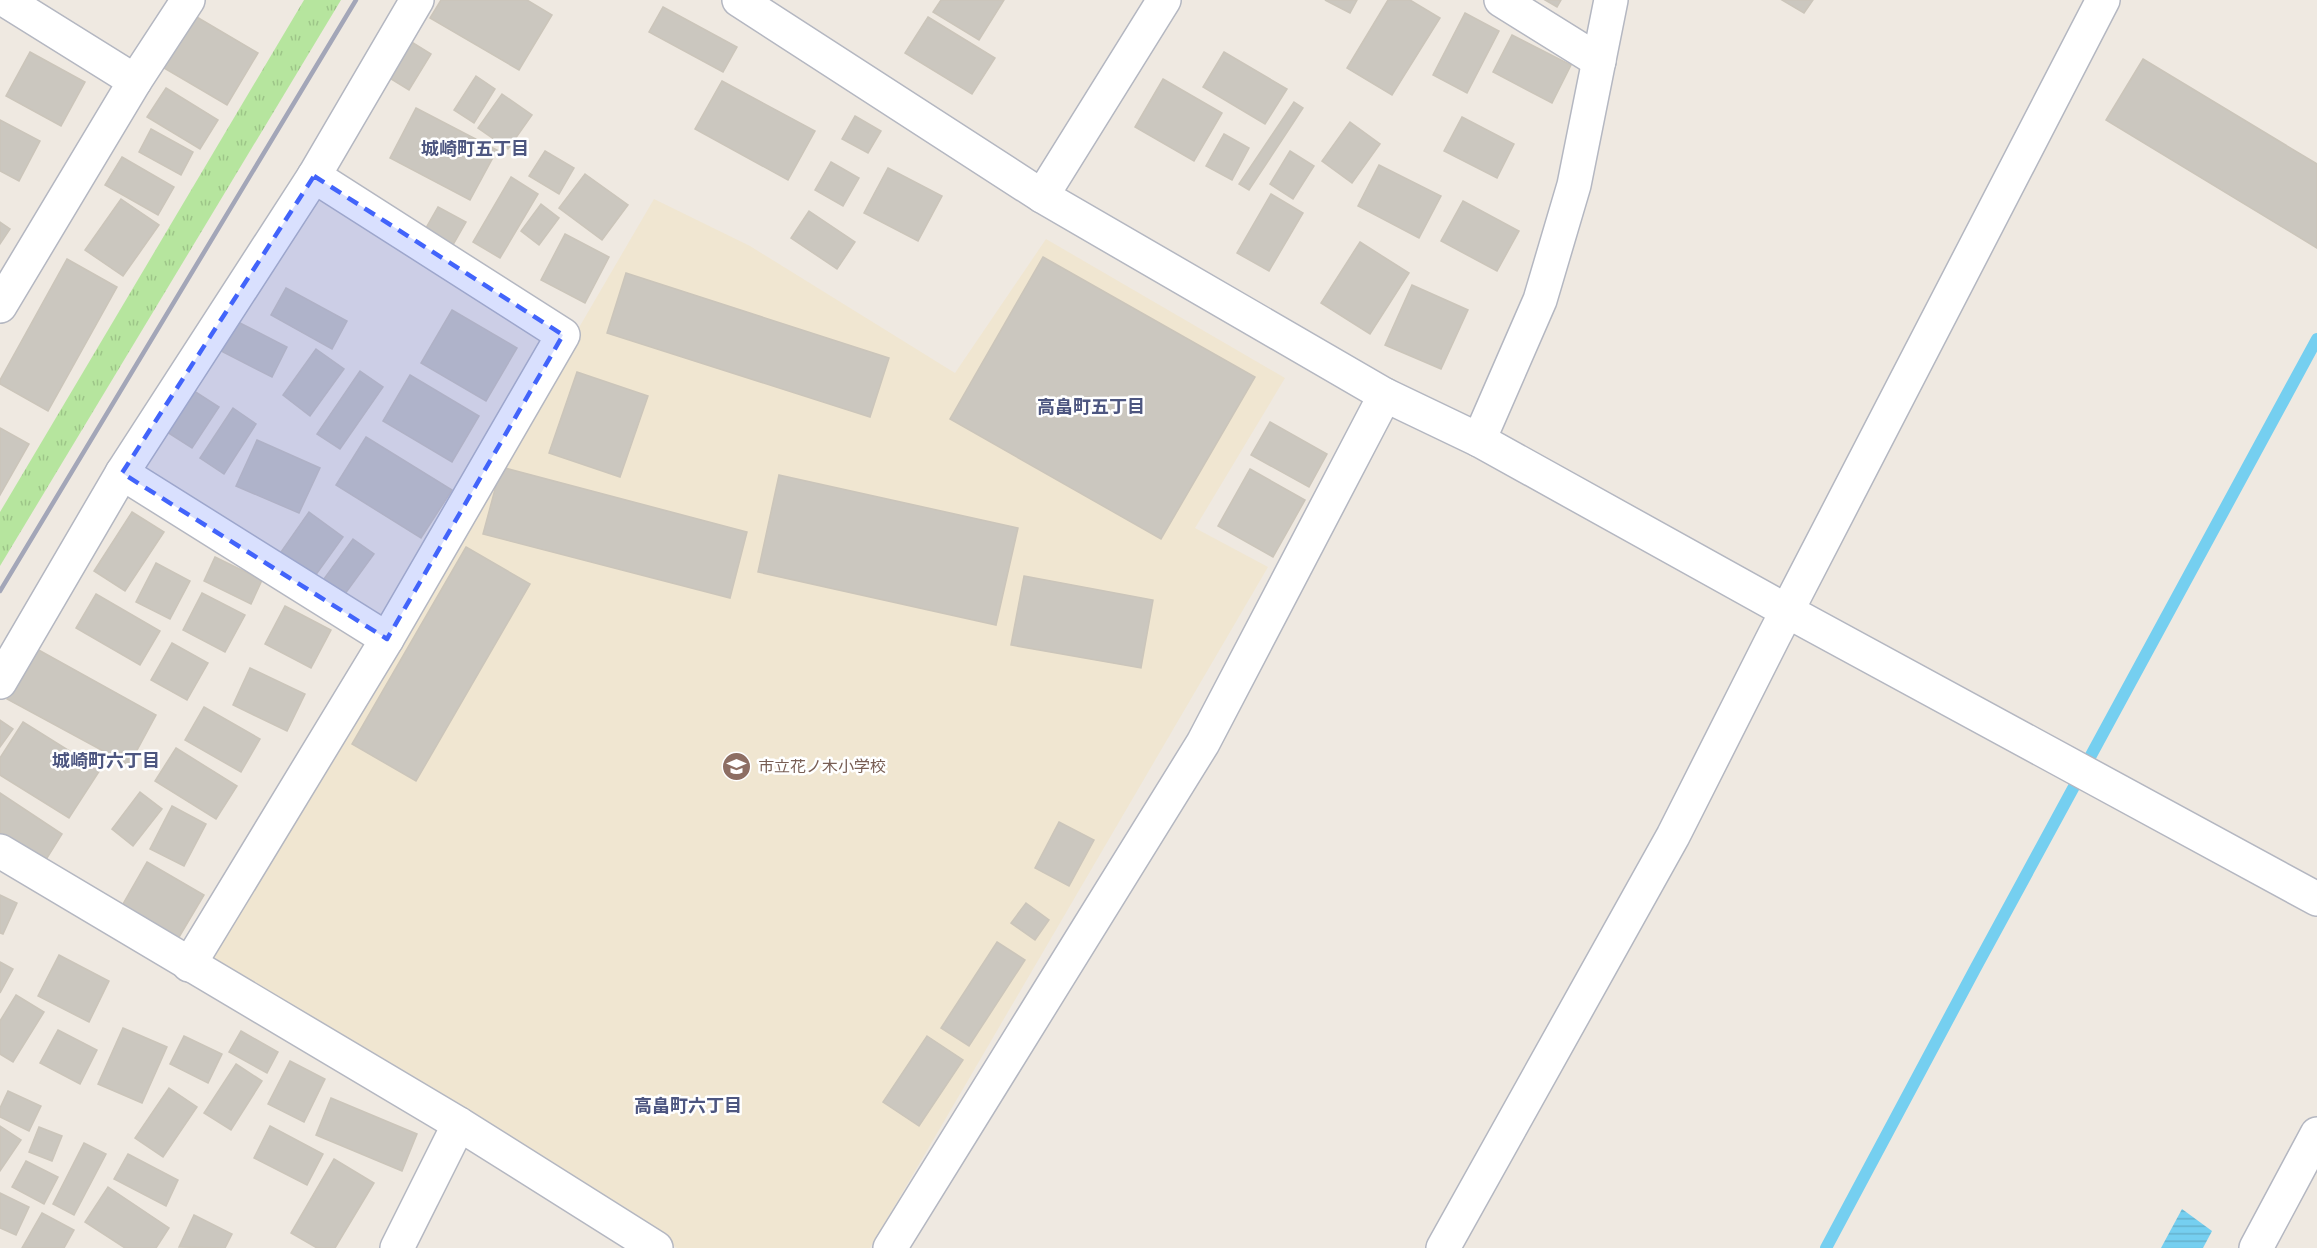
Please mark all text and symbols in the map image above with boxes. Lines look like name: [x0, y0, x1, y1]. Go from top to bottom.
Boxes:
district label: 城崎町五丁目: [421, 138, 529, 159]
district label: 高畠町五丁目: [1037, 396, 1145, 417]
district label: 城崎町六丁目: [52, 750, 160, 771]
school or university icon: 市立花ノ木小学校: [721, 750, 753, 782]
place label: 市立花ノ木小学校: [758, 757, 886, 776]
district label: 高畠町六丁目: [634, 1095, 742, 1116]

